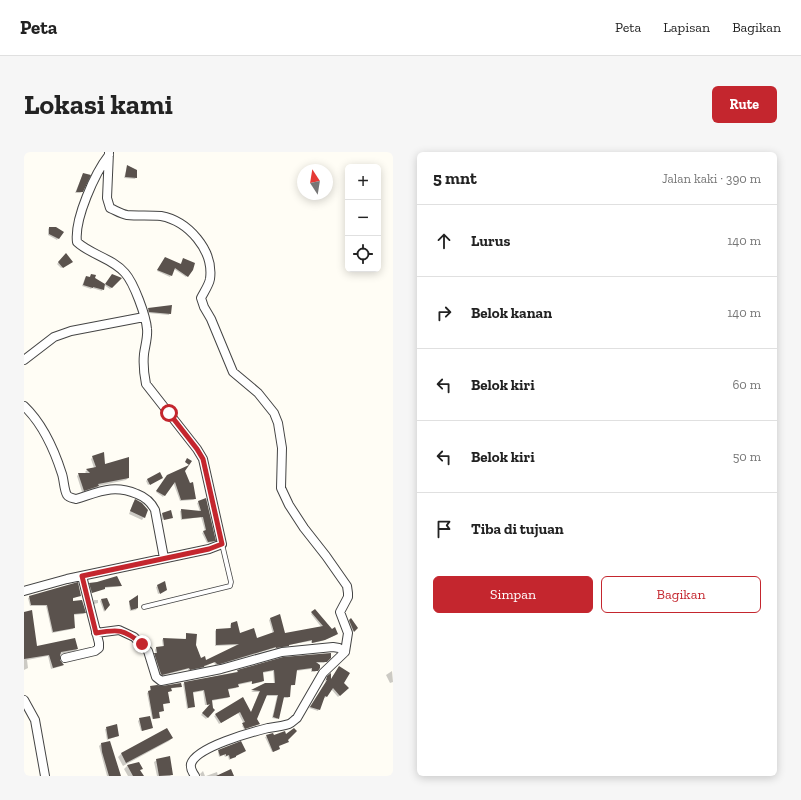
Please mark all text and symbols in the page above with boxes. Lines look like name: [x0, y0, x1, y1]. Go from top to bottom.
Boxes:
text: Peta: [20, 16, 57, 39]
text: Peta: [615, 19, 641, 36]
text: Lapisan: [663, 19, 710, 36]
text: Bagikan: [732, 19, 781, 36]
button: Rute: [712, 86, 777, 123]
text: Lokasi kami: [24, 88, 173, 121]
north arrow: [297, 164, 333, 200]
map controls: [345, 164, 381, 272]
button: +: [345, 164, 381, 200]
text: 5 mnt: [433, 168, 477, 188]
text: Jalan kaki · 390 m: [662, 171, 761, 186]
button: −: [345, 200, 381, 236]
icon: ahead: [433, 230, 455, 252]
text: Lurus: [471, 232, 510, 250]
text: 140 m: [727, 233, 761, 248]
button: locate: [345, 236, 381, 272]
icon: right: [433, 302, 455, 324]
text: Belok kanan: [471, 304, 552, 322]
text: 140 m: [727, 305, 761, 320]
icon: left: [433, 374, 455, 396]
text: Belok kiri: [471, 376, 535, 394]
text: 60 m: [732, 377, 761, 392]
route start: [160, 404, 178, 422]
icon: left: [433, 446, 455, 468]
text: Belok kiri: [471, 448, 535, 466]
text: 50 m: [733, 449, 761, 464]
icon: arrive: [433, 518, 455, 540]
text: Tiba di tujuan: [471, 520, 564, 538]
button: Simpan: [433, 576, 593, 613]
button: Bagikan: [601, 576, 761, 613]
route end: [133, 635, 151, 653]

